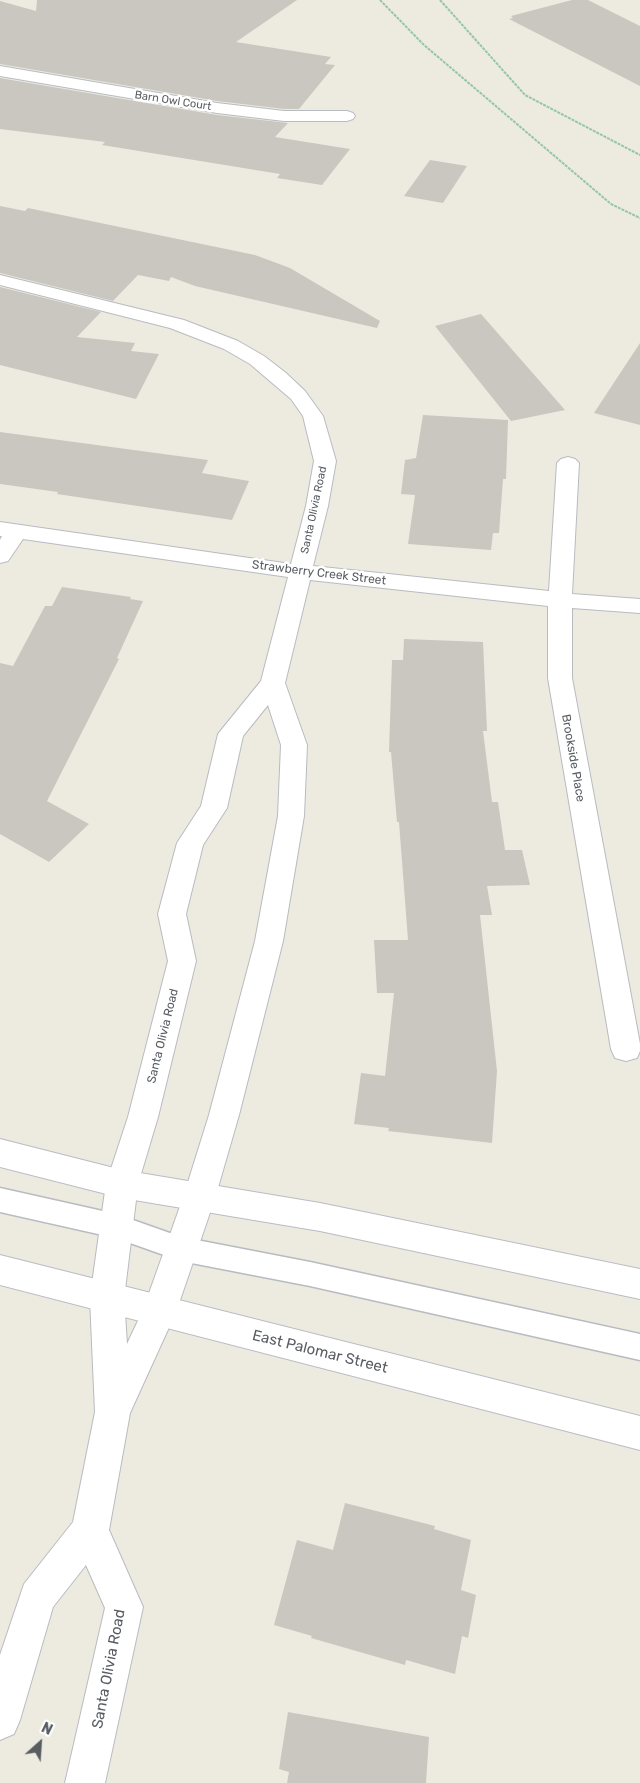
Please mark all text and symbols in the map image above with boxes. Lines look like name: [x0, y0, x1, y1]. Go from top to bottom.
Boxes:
street label: Barn Owl Court: [134, 88, 212, 114]
street label: Santa Olivia Road: [298, 465, 330, 555]
street label: Strawberry Creek Street: [251, 558, 387, 588]
street label: Brookside Place: [558, 713, 588, 803]
street label: Santa Olivia Road: [144, 987, 182, 1085]
street label: East Palomar Street: [250, 1326, 390, 1378]
street label: Santa Olivia Road: [89, 1608, 129, 1730]
north arrow: [15, 1718, 65, 1768]
text: N: [39, 1719, 55, 1739]

